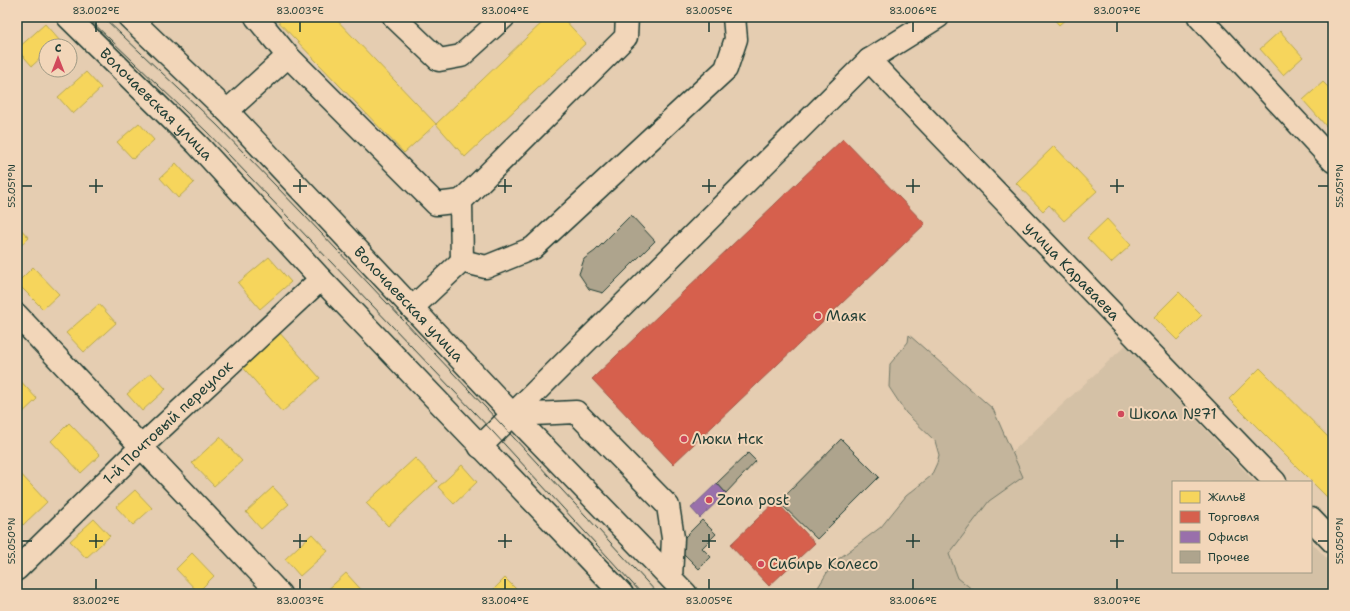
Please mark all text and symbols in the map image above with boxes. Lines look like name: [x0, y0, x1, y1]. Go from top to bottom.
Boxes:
text: 83.002°E: [72, 4, 120, 17]
text: 83.003°E: [276, 4, 324, 17]
text: 83.004°E: [481, 4, 529, 17]
text: 83.005°E: [686, 4, 732, 17]
text: 83.006°E: [889, 4, 937, 17]
text: 83.007°E: [1093, 4, 1141, 17]
north arrow: [38, 38, 78, 78]
text: С: [55, 41, 62, 56]
street label: Волочаевская улица: [95, 44, 218, 165]
text: 55.051°N: [5, 164, 18, 208]
text: 55.051°N: [1333, 164, 1346, 208]
street label: улица Караваева: [1020, 217, 1125, 325]
street label: Волочаевская улица: [349, 242, 468, 367]
place label: Маяк: [826, 306, 866, 326]
marker: Маяк: [813, 311, 823, 321]
street label: 1-й Почтовый переулок: [98, 356, 237, 489]
place label: Школа №71: [1129, 404, 1217, 424]
marker: Школа №71: [1116, 409, 1126, 419]
place label: Люки Нск: [692, 429, 763, 449]
marker: Люки Нск: [679, 434, 689, 444]
legend: [1172, 481, 1312, 573]
text: Жильё: [1208, 489, 1246, 505]
place label: Zona post: [717, 490, 789, 510]
marker: Zona post: [704, 495, 714, 505]
text: Торговля: [1208, 509, 1260, 525]
text: 55.050°N: [5, 518, 18, 564]
text: 55.050°N: [1333, 518, 1346, 564]
text: Офисы: [1208, 529, 1248, 545]
text: Прочее: [1208, 549, 1250, 565]
place label: Сибирь Колесо: [769, 554, 878, 574]
marker: Сибирь Колесо: [756, 559, 766, 569]
text: 83.002°E: [72, 594, 120, 607]
text: 83.003°E: [276, 594, 324, 607]
text: 83.004°E: [481, 594, 529, 607]
text: 83.005°E: [686, 594, 732, 607]
text: 83.006°E: [889, 594, 937, 607]
text: 83.007°E: [1093, 594, 1141, 607]

